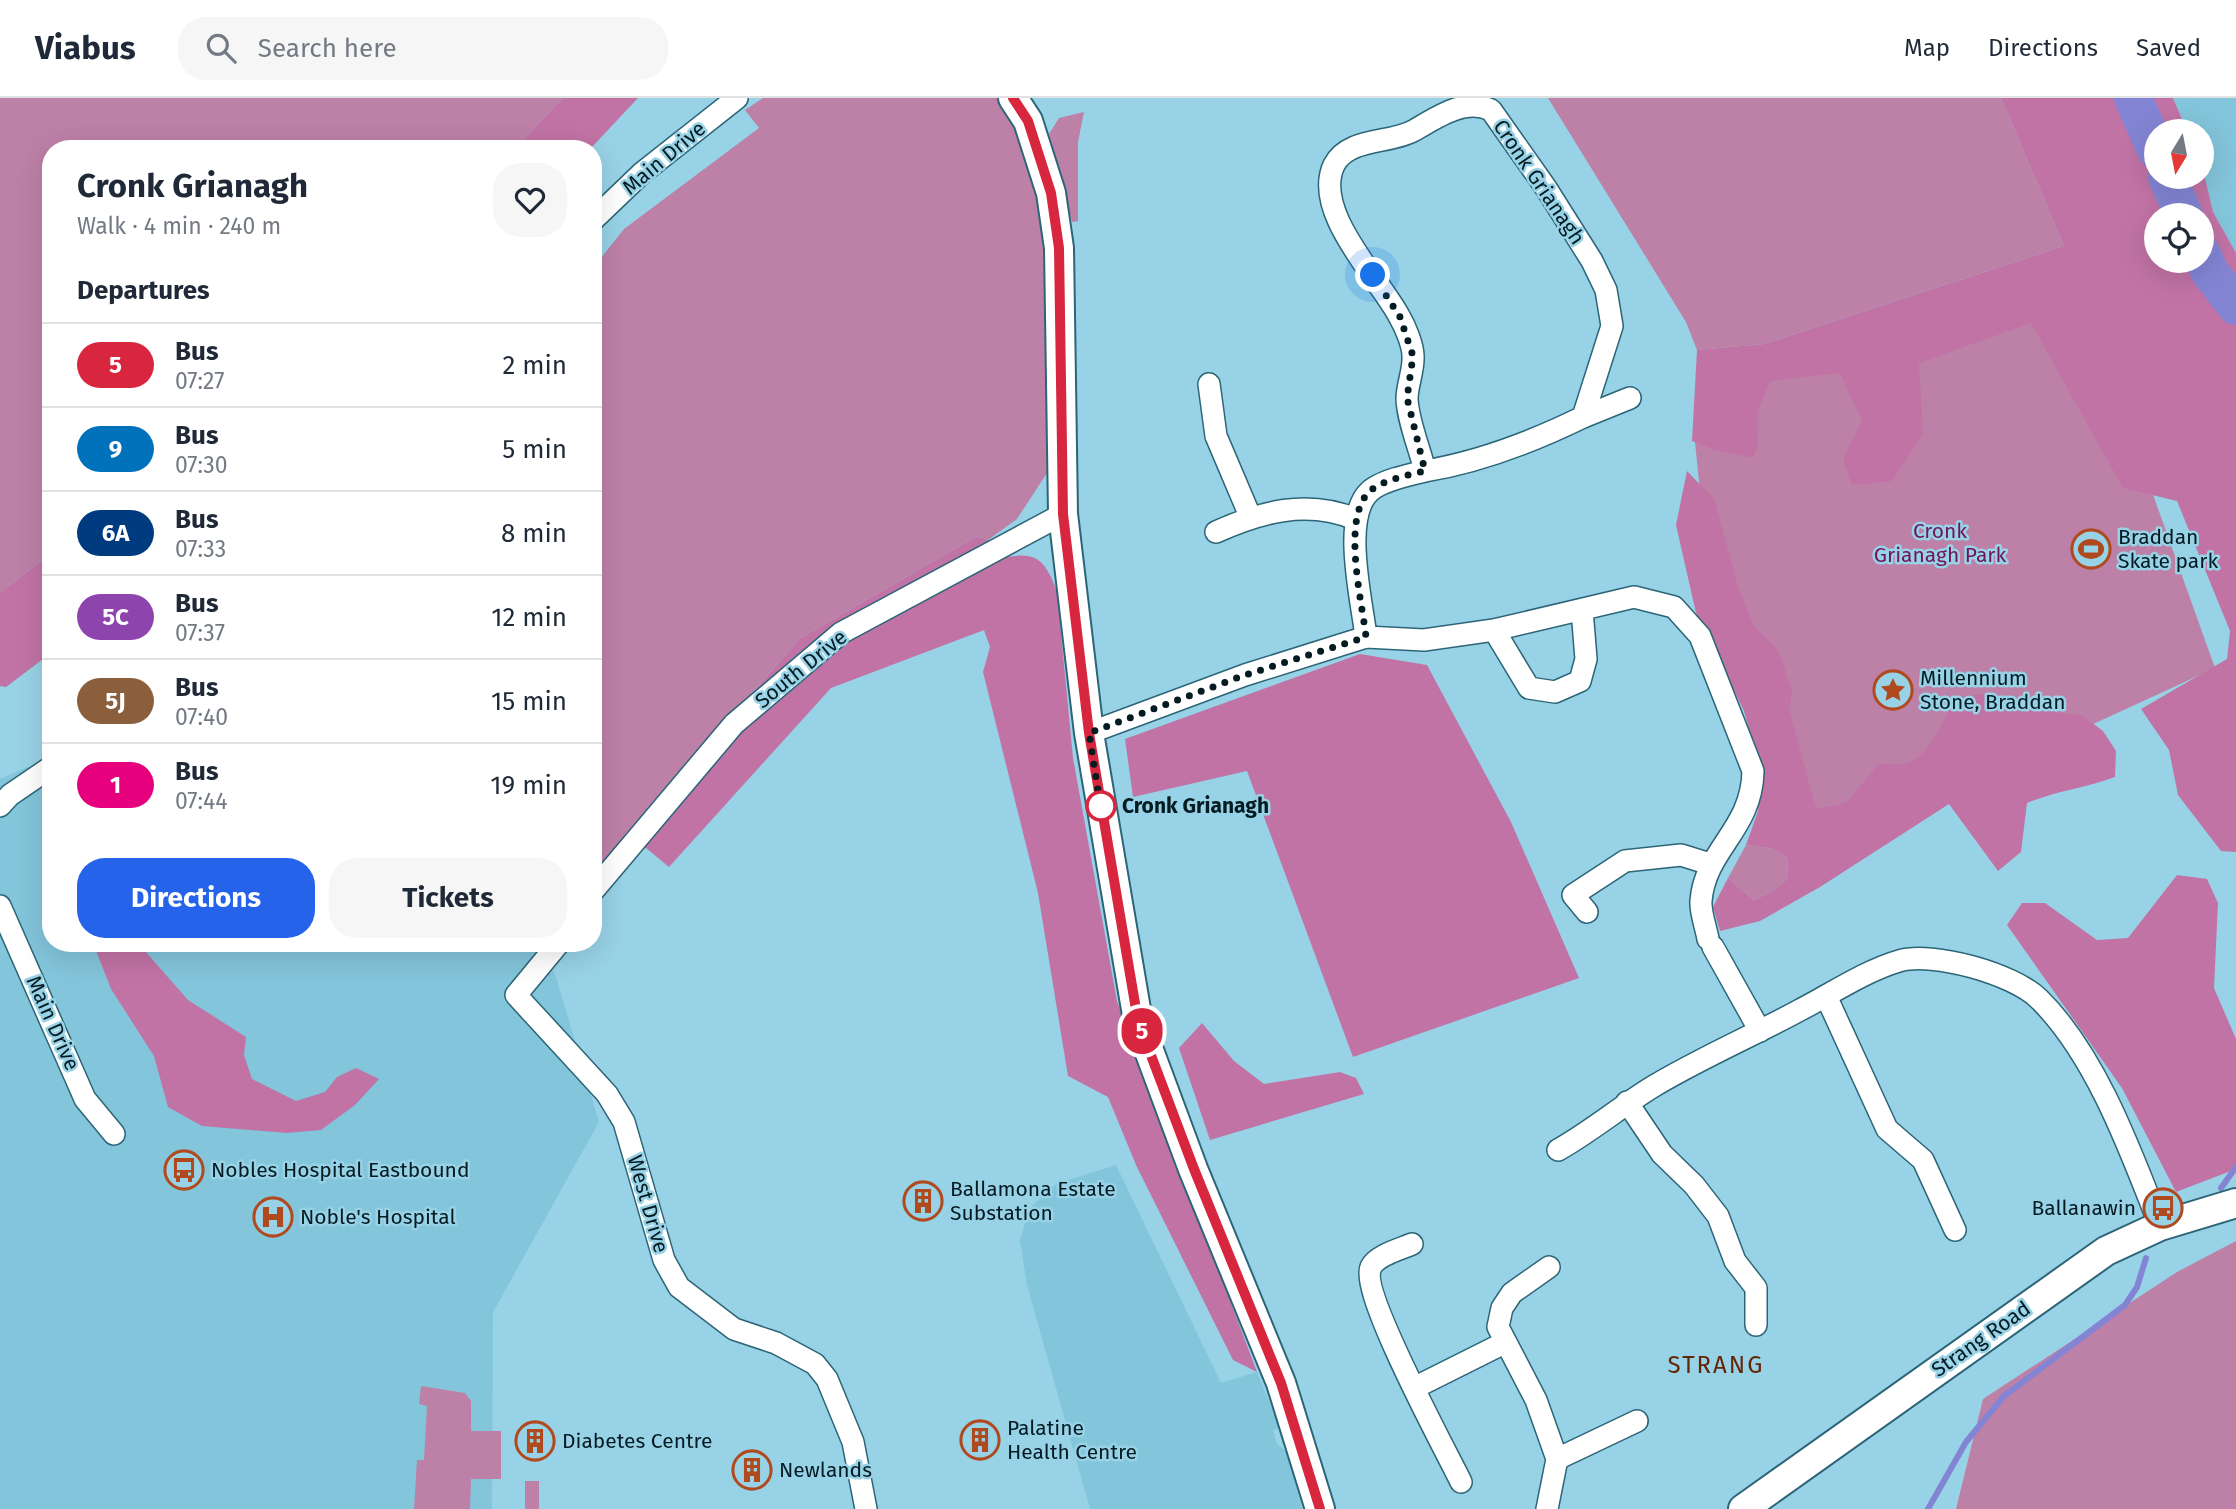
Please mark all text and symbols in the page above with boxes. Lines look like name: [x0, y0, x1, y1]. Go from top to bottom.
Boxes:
search box: [178, 17, 668, 80]
text: Viabus: [35, 28, 136, 68]
icon: search: [202, 29, 240, 67]
text: Search here: [258, 33, 397, 64]
text: Map: [1904, 34, 1950, 62]
text: Directions: [1988, 34, 2098, 62]
text: Saved: [2136, 34, 2201, 62]
street label: Cronk Grianagh: [1488, 115, 1590, 249]
street label: Main Drive: [617, 116, 711, 200]
north arrow: [2144, 119, 2214, 189]
map controls: [2144, 119, 2214, 273]
button: heart: [493, 163, 567, 237]
text: Cronk Grianagh: [77, 166, 308, 206]
button: locate: [2144, 203, 2214, 273]
text: Walk · 4 min · 240 m: [77, 212, 281, 240]
your location: [1355, 257, 1390, 292]
text: Departures: [77, 275, 210, 306]
text: Bus: [175, 336, 218, 367]
text: 2 min: [502, 350, 567, 381]
text: 5: [109, 351, 122, 379]
text: 07:27: [175, 367, 224, 395]
text: Bus: [175, 420, 218, 451]
text: 5 min: [502, 434, 567, 465]
text: 9: [109, 435, 122, 463]
text: 07:30: [175, 451, 228, 479]
text: Bus: [175, 504, 218, 535]
text: 8 min: [501, 518, 567, 549]
park label: Cronk Grianagh Park: [1874, 518, 2006, 568]
text: 6A: [102, 519, 129, 547]
place label: Braddan Skate park: [2118, 524, 2218, 574]
sports icon: Braddan Skate park: [2070, 528, 2112, 570]
text: 07:33: [175, 535, 226, 563]
text: Bus: [175, 588, 218, 619]
text: 12 min: [491, 602, 567, 633]
text: 5C: [102, 603, 129, 631]
text: 07:37: [175, 619, 225, 647]
street label: South Drive: [750, 624, 852, 714]
place label: Millennium Stone, Braddan: [1920, 665, 2066, 715]
place icon: Millennium Stone, Braddan: [1872, 669, 1914, 711]
text: Bus: [175, 672, 218, 703]
text: 15 min: [491, 686, 567, 717]
text: 5J: [105, 687, 126, 715]
text: 07:40: [175, 703, 228, 731]
text: Bus: [175, 756, 218, 787]
text: 19 min: [490, 770, 567, 801]
text: 1: [110, 771, 121, 799]
text: 07:44: [175, 787, 227, 815]
marker: Cronk Grianagh: [1086, 791, 1116, 821]
place label: Cronk Grianagh: [1122, 793, 1269, 819]
button: Directions: [77, 858, 315, 938]
button: Tickets: [329, 858, 567, 938]
street label: Main Drive: [21, 972, 85, 1074]
line badge: 5: [1119, 1008, 1165, 1054]
text: 5: [1136, 1017, 1148, 1045]
bus stop icon: Nobles Hospital Eastbound: [163, 1149, 205, 1191]
street label: West Drive: [622, 1152, 674, 1256]
place label: Nobles Hospital Eastbound: [211, 1157, 469, 1183]
place label: Ballamona Estate Substation: [950, 1176, 1116, 1226]
building icon: Ballamona Estate Substation: [902, 1180, 944, 1222]
bus stop icon: Ballanawin: [2142, 1187, 2184, 1229]
place label: Ballanawin: [2031, 1195, 2136, 1221]
hospital icon: Noble's Hospital: [252, 1196, 294, 1238]
place label: Noble's Hospital: [300, 1204, 456, 1230]
street label: Strang Road: [1926, 1295, 2036, 1383]
district label: STRANG: [1668, 1351, 1764, 1379]
place label: Palatine Health Centre: [1007, 1415, 1137, 1465]
building icon: Palatine Health Centre: [959, 1419, 1001, 1461]
building icon: Diabetes Centre: [514, 1420, 556, 1462]
place label: Diabetes Centre: [562, 1428, 712, 1454]
building icon: Newlands: [731, 1449, 773, 1491]
place label: Newlands: [779, 1457, 872, 1483]

